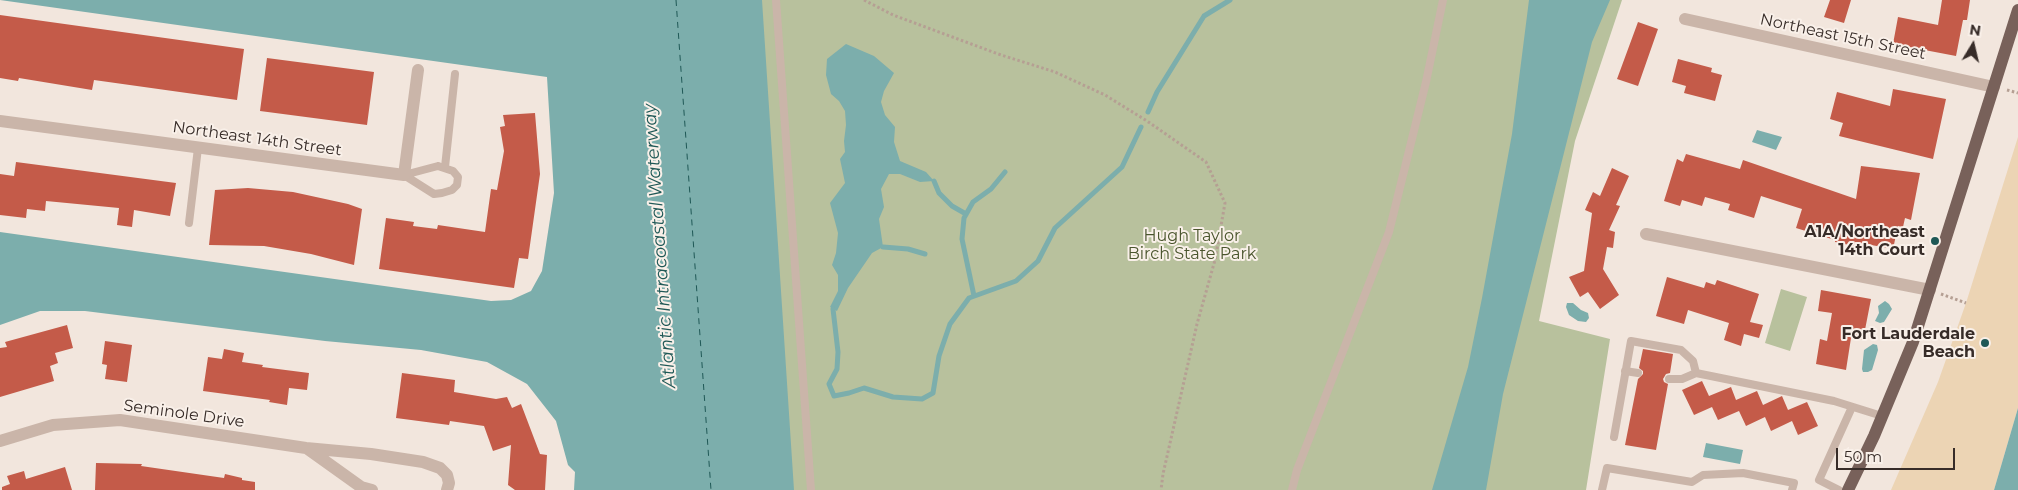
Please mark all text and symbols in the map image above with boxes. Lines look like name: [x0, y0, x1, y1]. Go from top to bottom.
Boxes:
street label: Northeast 15th Street: [1758, 10, 1928, 64]
north arrow: [1948, 20, 1998, 70]
text: N: [1968, 20, 1982, 40]
water label: Atlantic Intracoastal Waterway: [639, 103, 681, 389]
street label: Northeast 14th Street: [171, 118, 343, 160]
place label: A1A/Northeast 14th Court: [1804, 222, 1925, 260]
park label: Hugh Taylor Birch State Park: [1128, 226, 1256, 264]
marker: A1A/Northeast 14th Court: [1929, 235, 1941, 247]
place label: Fort Lauderdale Beach: [1842, 324, 1975, 362]
marker: Fort Lauderdale Beach: [1979, 337, 1991, 349]
street label: Seminole Drive: [122, 396, 246, 432]
scale bar: [1838, 438, 1957, 470]
text: 50 m: [1844, 447, 1882, 466]

